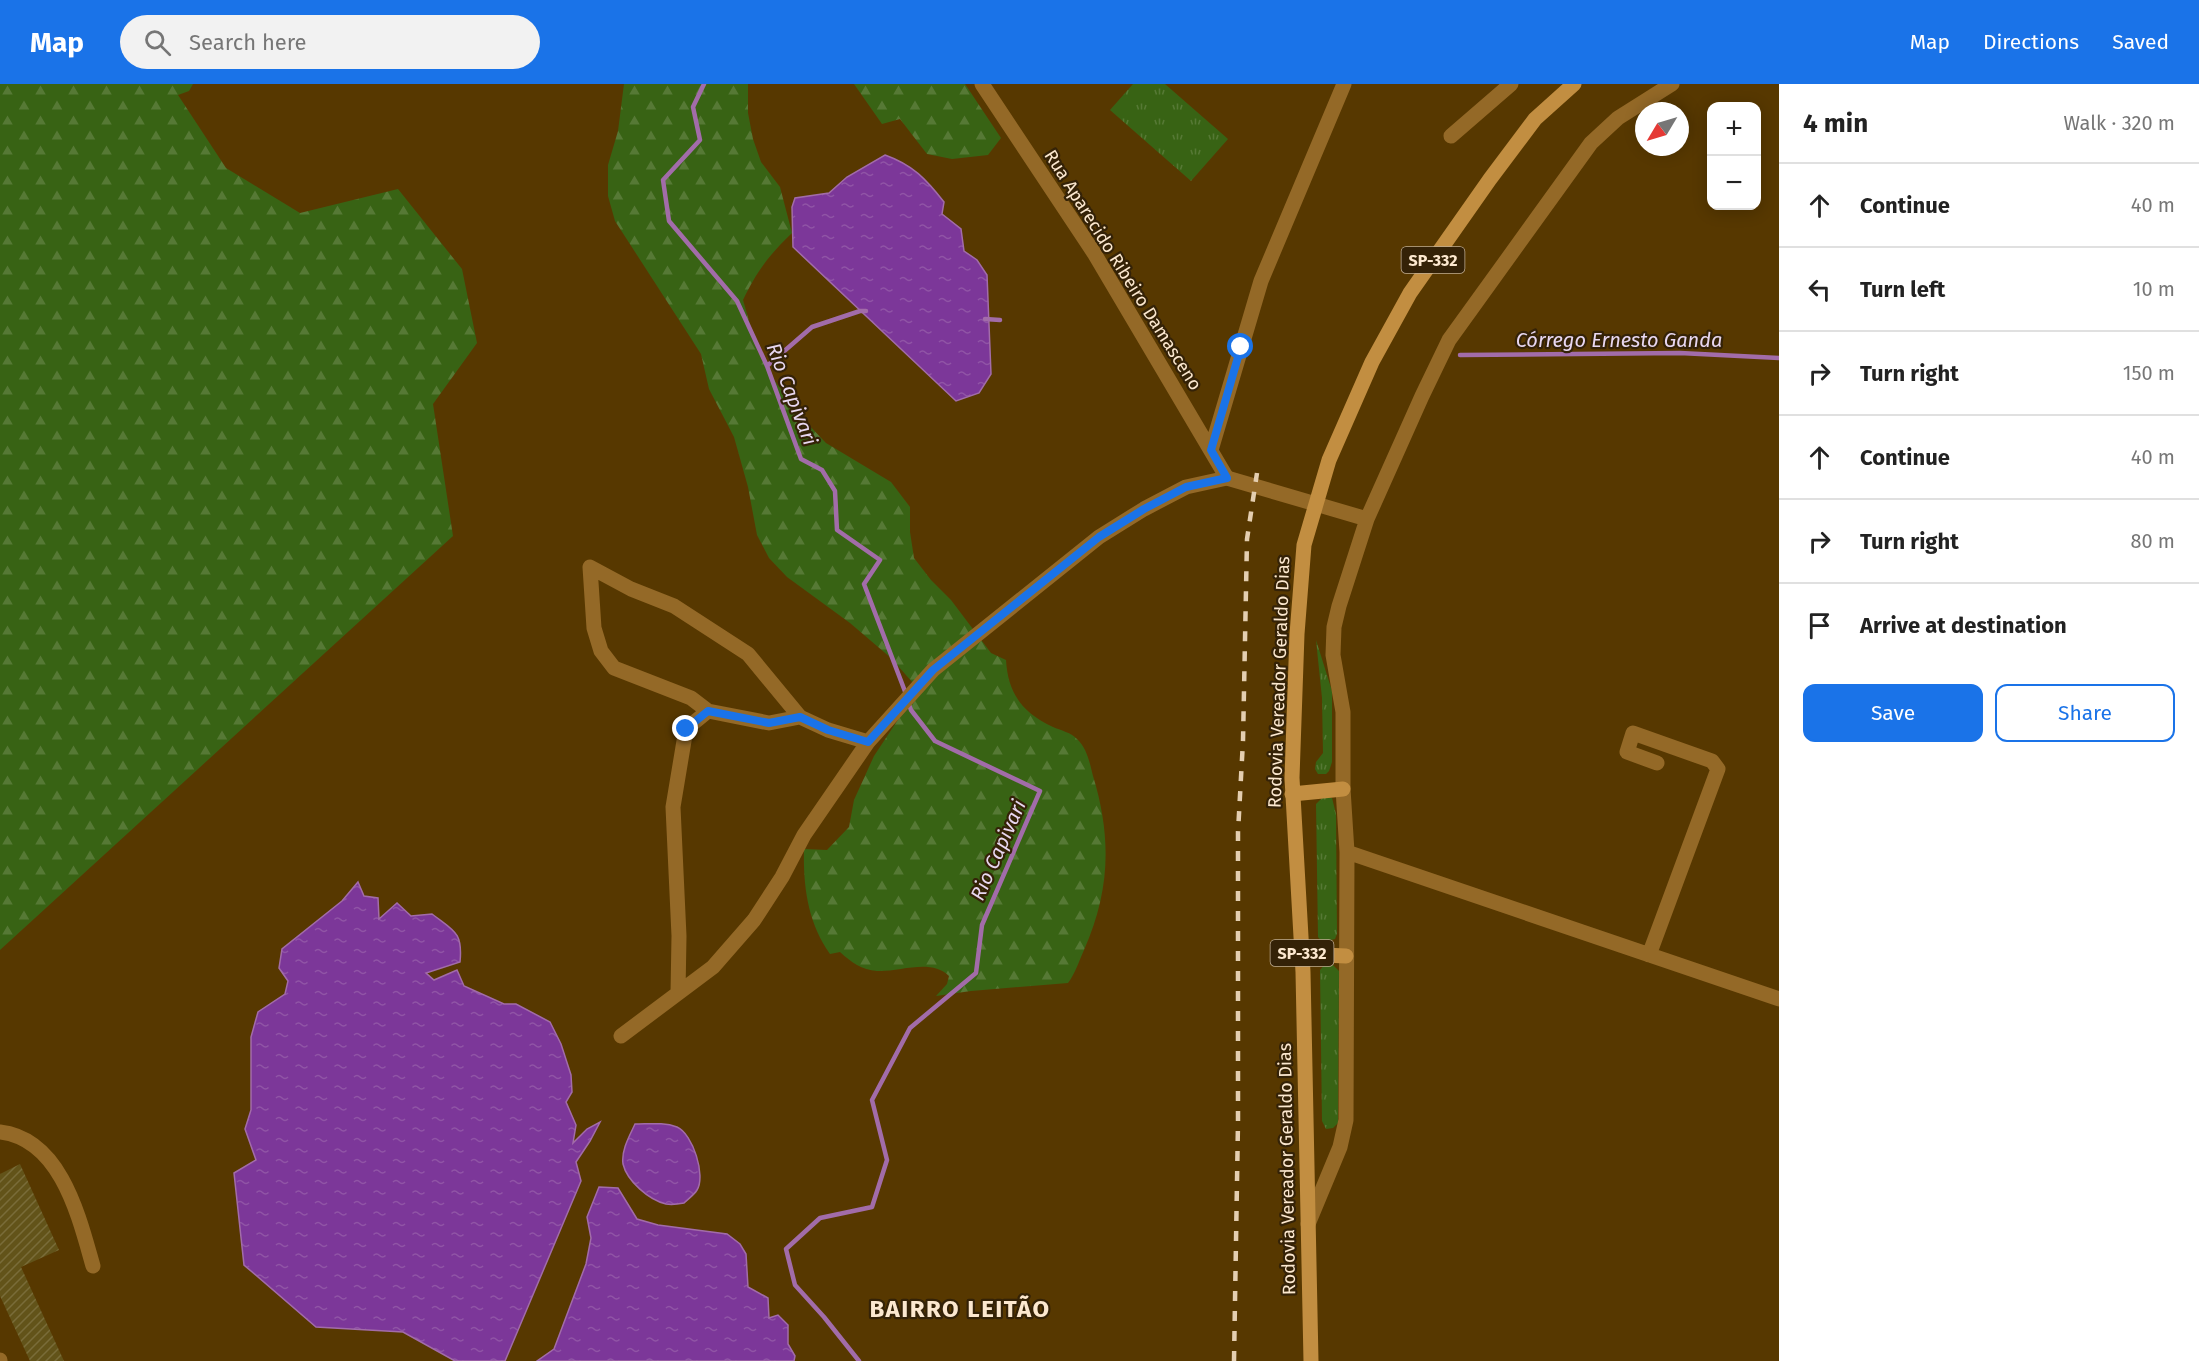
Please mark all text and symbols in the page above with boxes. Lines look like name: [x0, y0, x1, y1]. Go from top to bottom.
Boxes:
search box: [120, 15, 540, 69]
text: Map: [30, 26, 84, 59]
icon: search: [141, 26, 174, 59]
text: Search here: [189, 29, 307, 56]
text: Map: [1910, 29, 1950, 55]
text: Directions: [1983, 29, 2079, 55]
text: Saved: [2112, 29, 2169, 55]
north arrow: [1635, 102, 1689, 156]
map controls: [1707, 102, 1761, 210]
button: +: [1707, 102, 1761, 156]
text: 4 min: [1803, 108, 1868, 139]
text: Walk · 320 m: [2064, 111, 2175, 135]
street label: Rua Aparecido Ribeiro Damasceno: [1040, 146, 1206, 394]
button: −: [1707, 156, 1761, 210]
icon: ahead: [1803, 189, 1836, 222]
text: Continue: [1860, 192, 1950, 219]
text: 40 m: [2131, 193, 2175, 217]
road number: SP-332: [1402, 247, 1464, 273]
icon: left: [1803, 273, 1836, 306]
text: Turn left: [1860, 276, 1945, 303]
text: 10 m: [2133, 277, 2175, 301]
water label: Córrego Ernesto Ganda: [1516, 328, 1722, 352]
route start: [1227, 333, 1253, 359]
water label: Rio Capivari: [761, 339, 823, 449]
icon: right: [1803, 357, 1836, 390]
text: Turn right: [1860, 360, 1959, 387]
text: 150 m: [2123, 361, 2175, 385]
icon: ahead: [1803, 441, 1836, 474]
text: Continue: [1860, 444, 1950, 471]
text: 40 m: [2131, 445, 2175, 469]
icon: right: [1803, 525, 1836, 558]
text: Turn right: [1860, 528, 1959, 555]
text: 80 m: [2130, 529, 2175, 553]
street label: Rodovia Vereador Geraldo Dias: [1264, 556, 1294, 808]
icon: arrive: [1803, 609, 1836, 642]
text: Arrive at destination: [1860, 612, 2067, 639]
button: Save: [1803, 684, 1983, 742]
button: Share: [1995, 684, 2175, 742]
route end: [672, 715, 698, 741]
water label: Rio Capivari: [965, 796, 1031, 904]
road number: SP-332: [1270, 940, 1334, 966]
street label: Rodovia Vereador Geraldo Dias: [1274, 1043, 1300, 1295]
district label: BAIRRO LEITÃO: [869, 1295, 1051, 1323]

